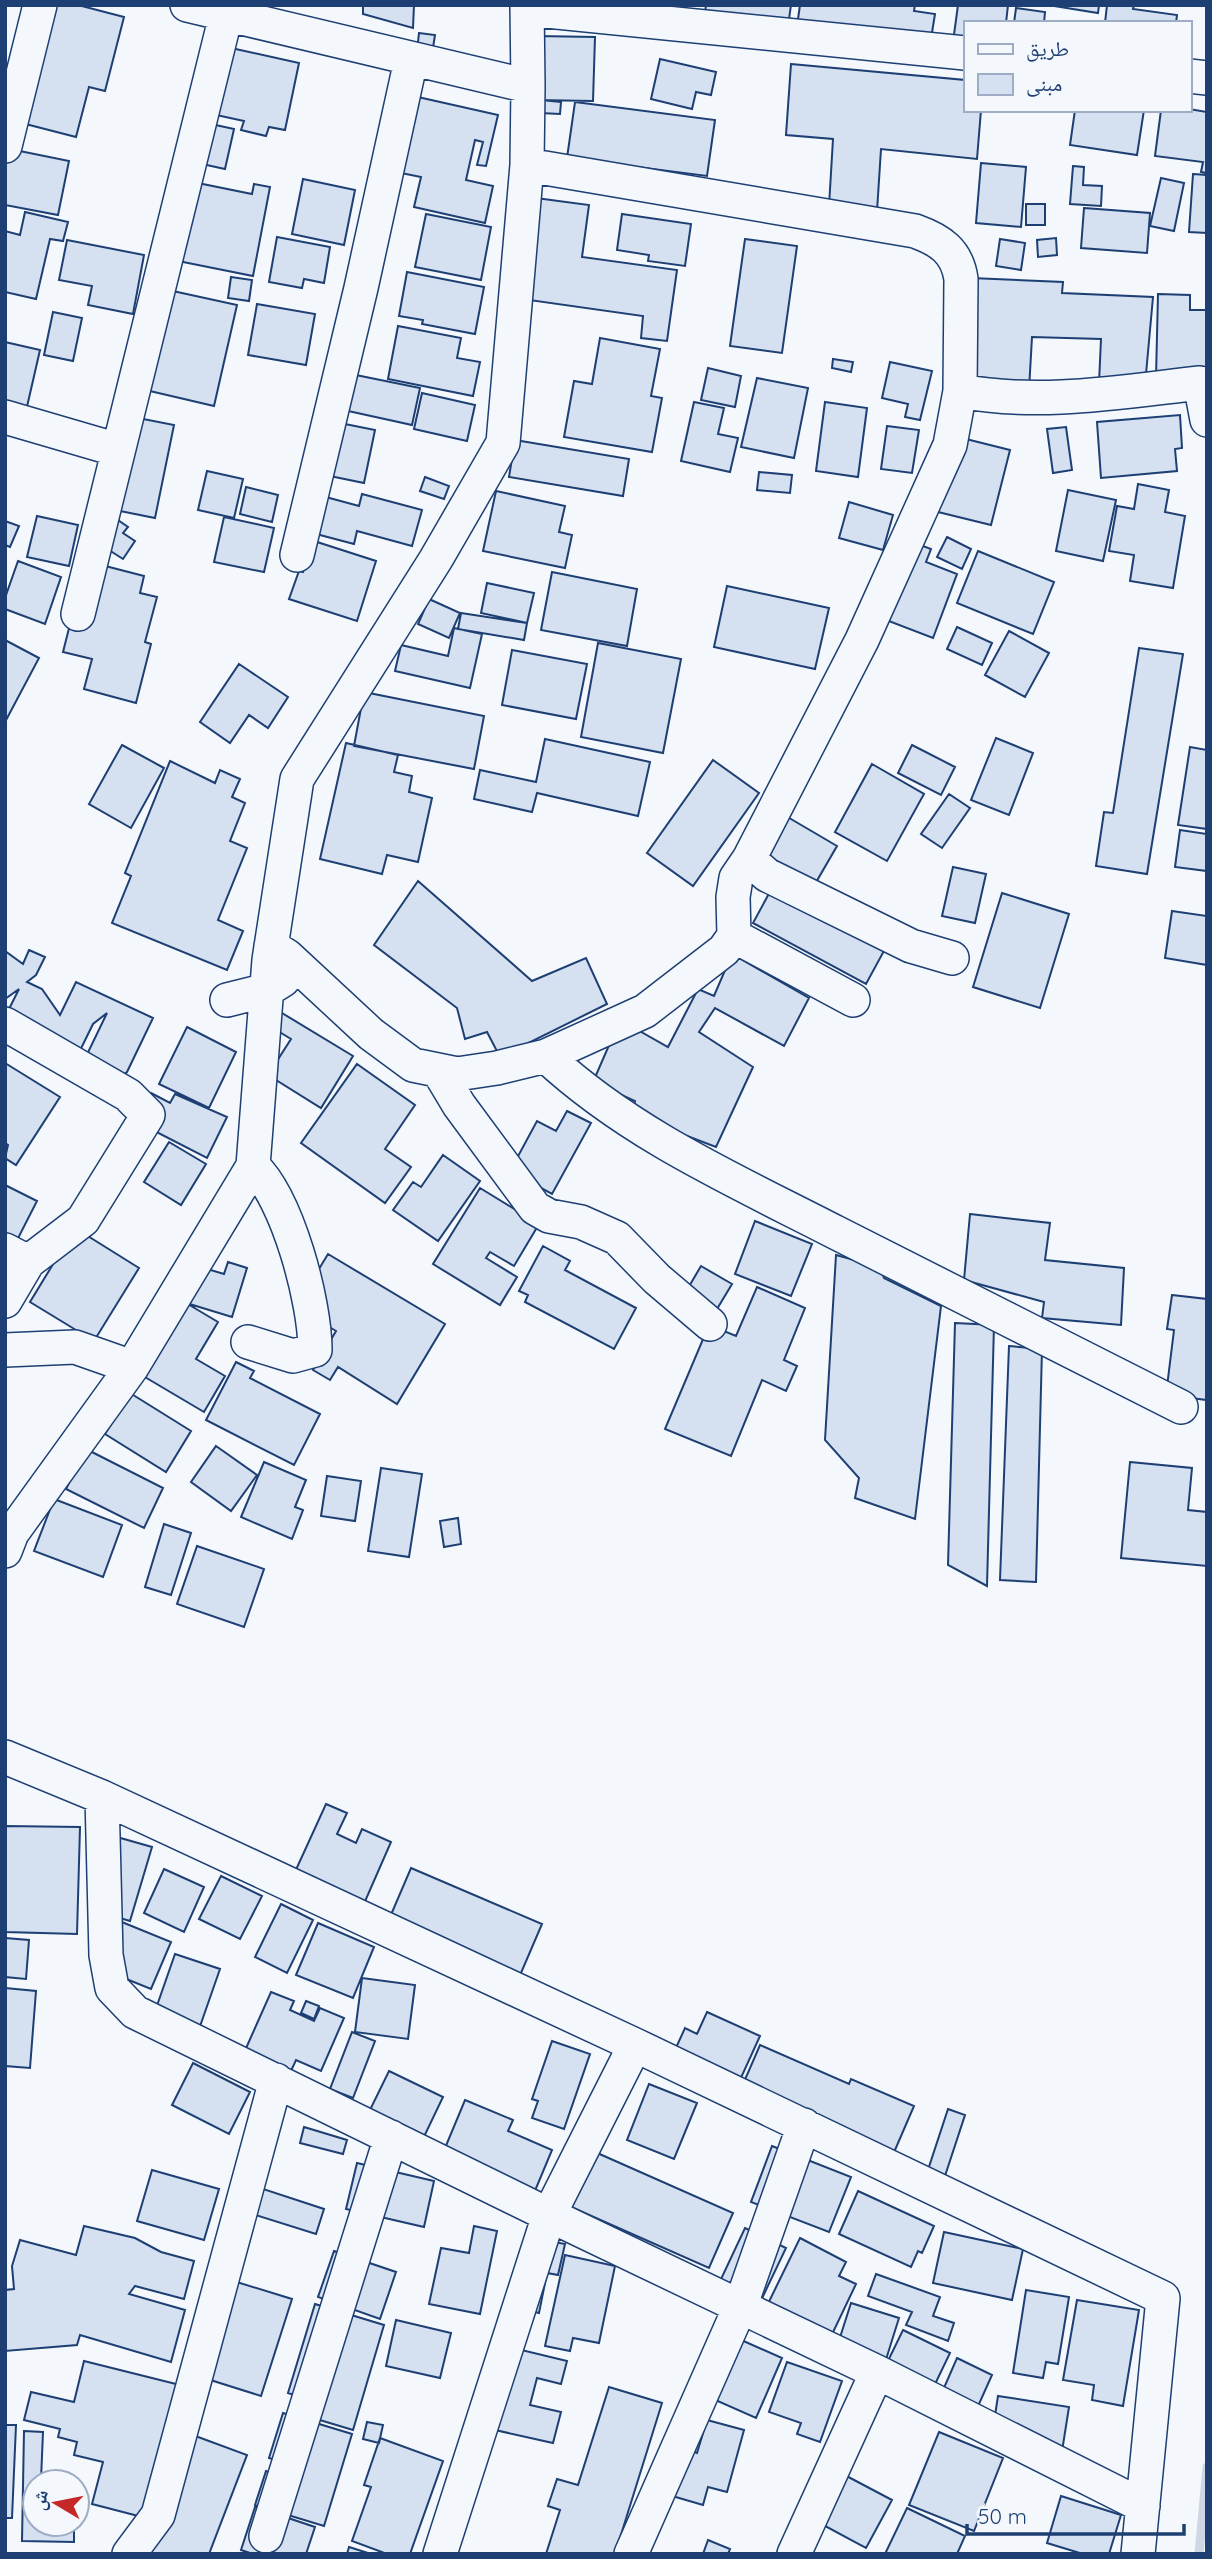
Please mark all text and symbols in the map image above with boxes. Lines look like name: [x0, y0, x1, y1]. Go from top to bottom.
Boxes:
legend: [964, 21, 1191, 112]
text: طريق: [1026, 35, 1069, 62]
text: مبنى: [1026, 70, 1062, 97]
north arrow: [21, 2468, 91, 2538]
text: ش: [26, 2488, 53, 2512]
scale bar: [967, 2492, 1184, 2536]
text: 50 m: [978, 2503, 1027, 2529]

